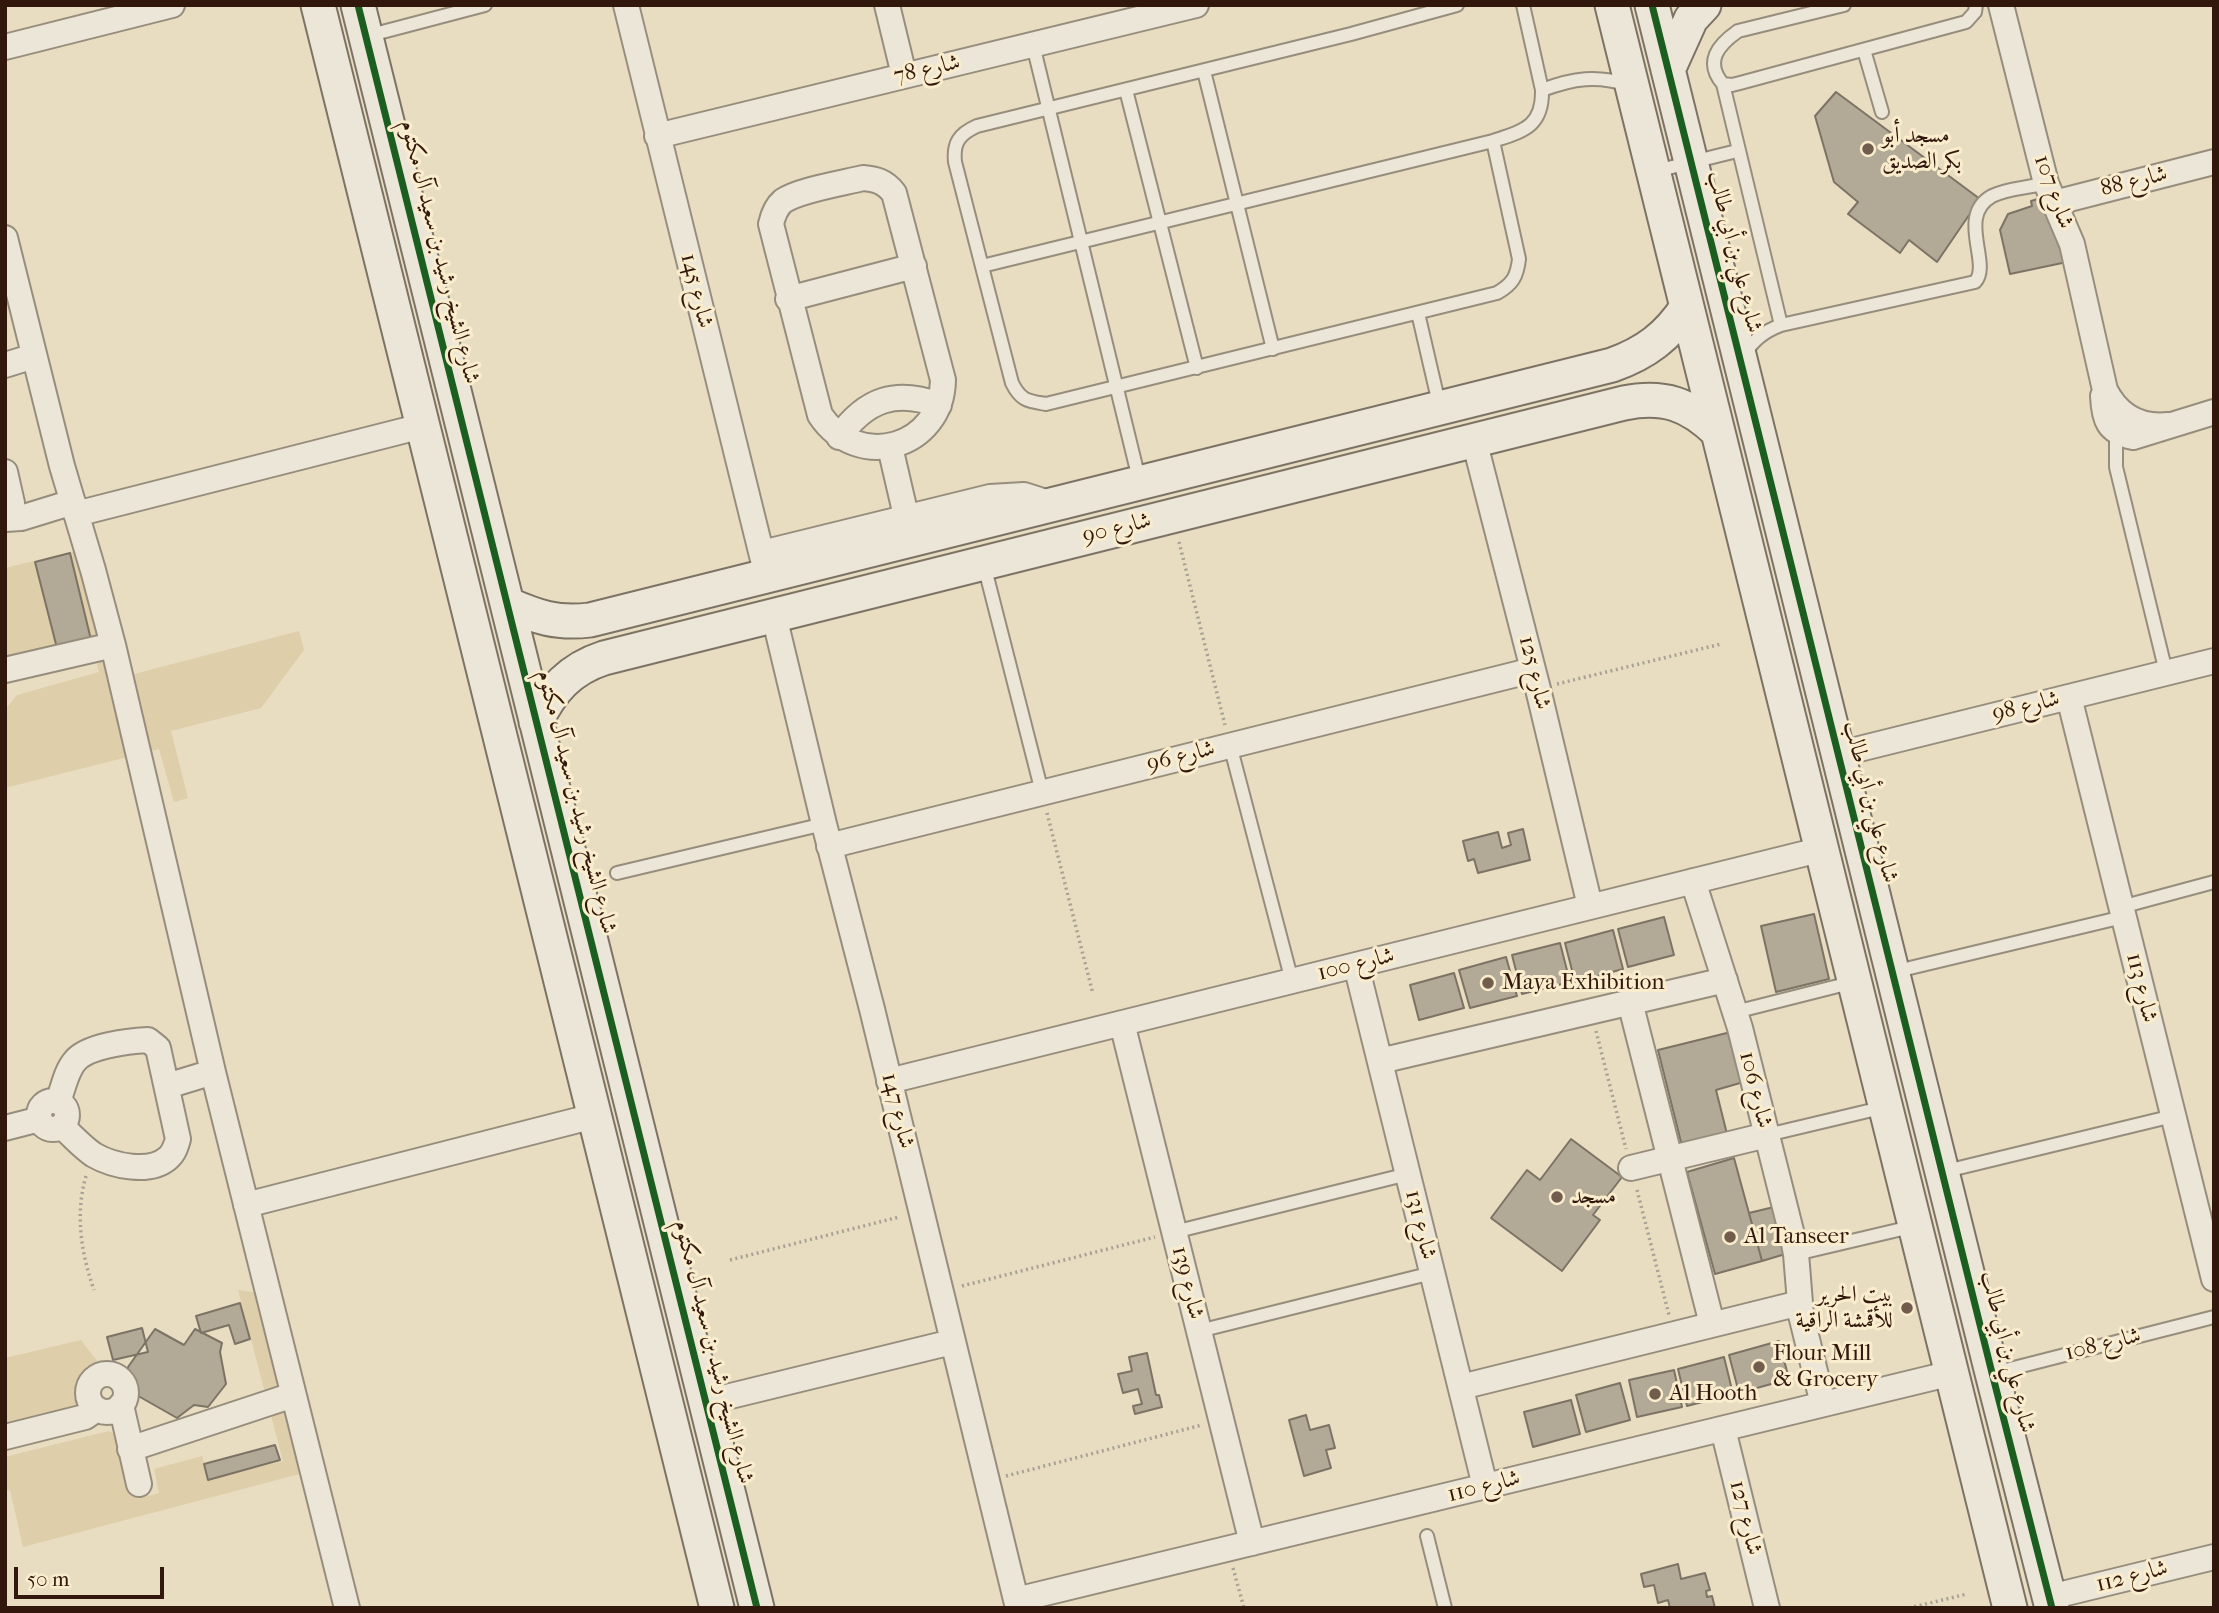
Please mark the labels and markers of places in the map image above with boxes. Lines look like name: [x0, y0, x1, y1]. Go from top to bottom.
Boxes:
place label: مسجد أبو بكر الصديق: [1882, 122, 1961, 176]
marker: مسجد أبو بكر الصديق: [1860, 141, 1876, 157]
place label: Maya Exhibition: [1502, 969, 1665, 997]
marker: Maya Exhibition: [1480, 975, 1496, 991]
place label: مسجد: [1571, 1183, 1616, 1211]
marker: مسجد: [1549, 1189, 1565, 1205]
place label: Al Tanseer: [1744, 1223, 1849, 1251]
marker: Al Tanseer: [1722, 1229, 1738, 1245]
place label: بيت الحرير للأقمشة الراقية: [1796, 1281, 1893, 1335]
marker: بيت الحرير للأقمشة الراقية: [1899, 1300, 1915, 1316]
place label: Flour Mill & Grocery: [1773, 1340, 1878, 1394]
marker: Flour Mill & Grocery: [1751, 1359, 1767, 1375]
place label: Al Hooth: [1669, 1380, 1757, 1408]
marker: Al Hooth: [1647, 1386, 1663, 1402]

